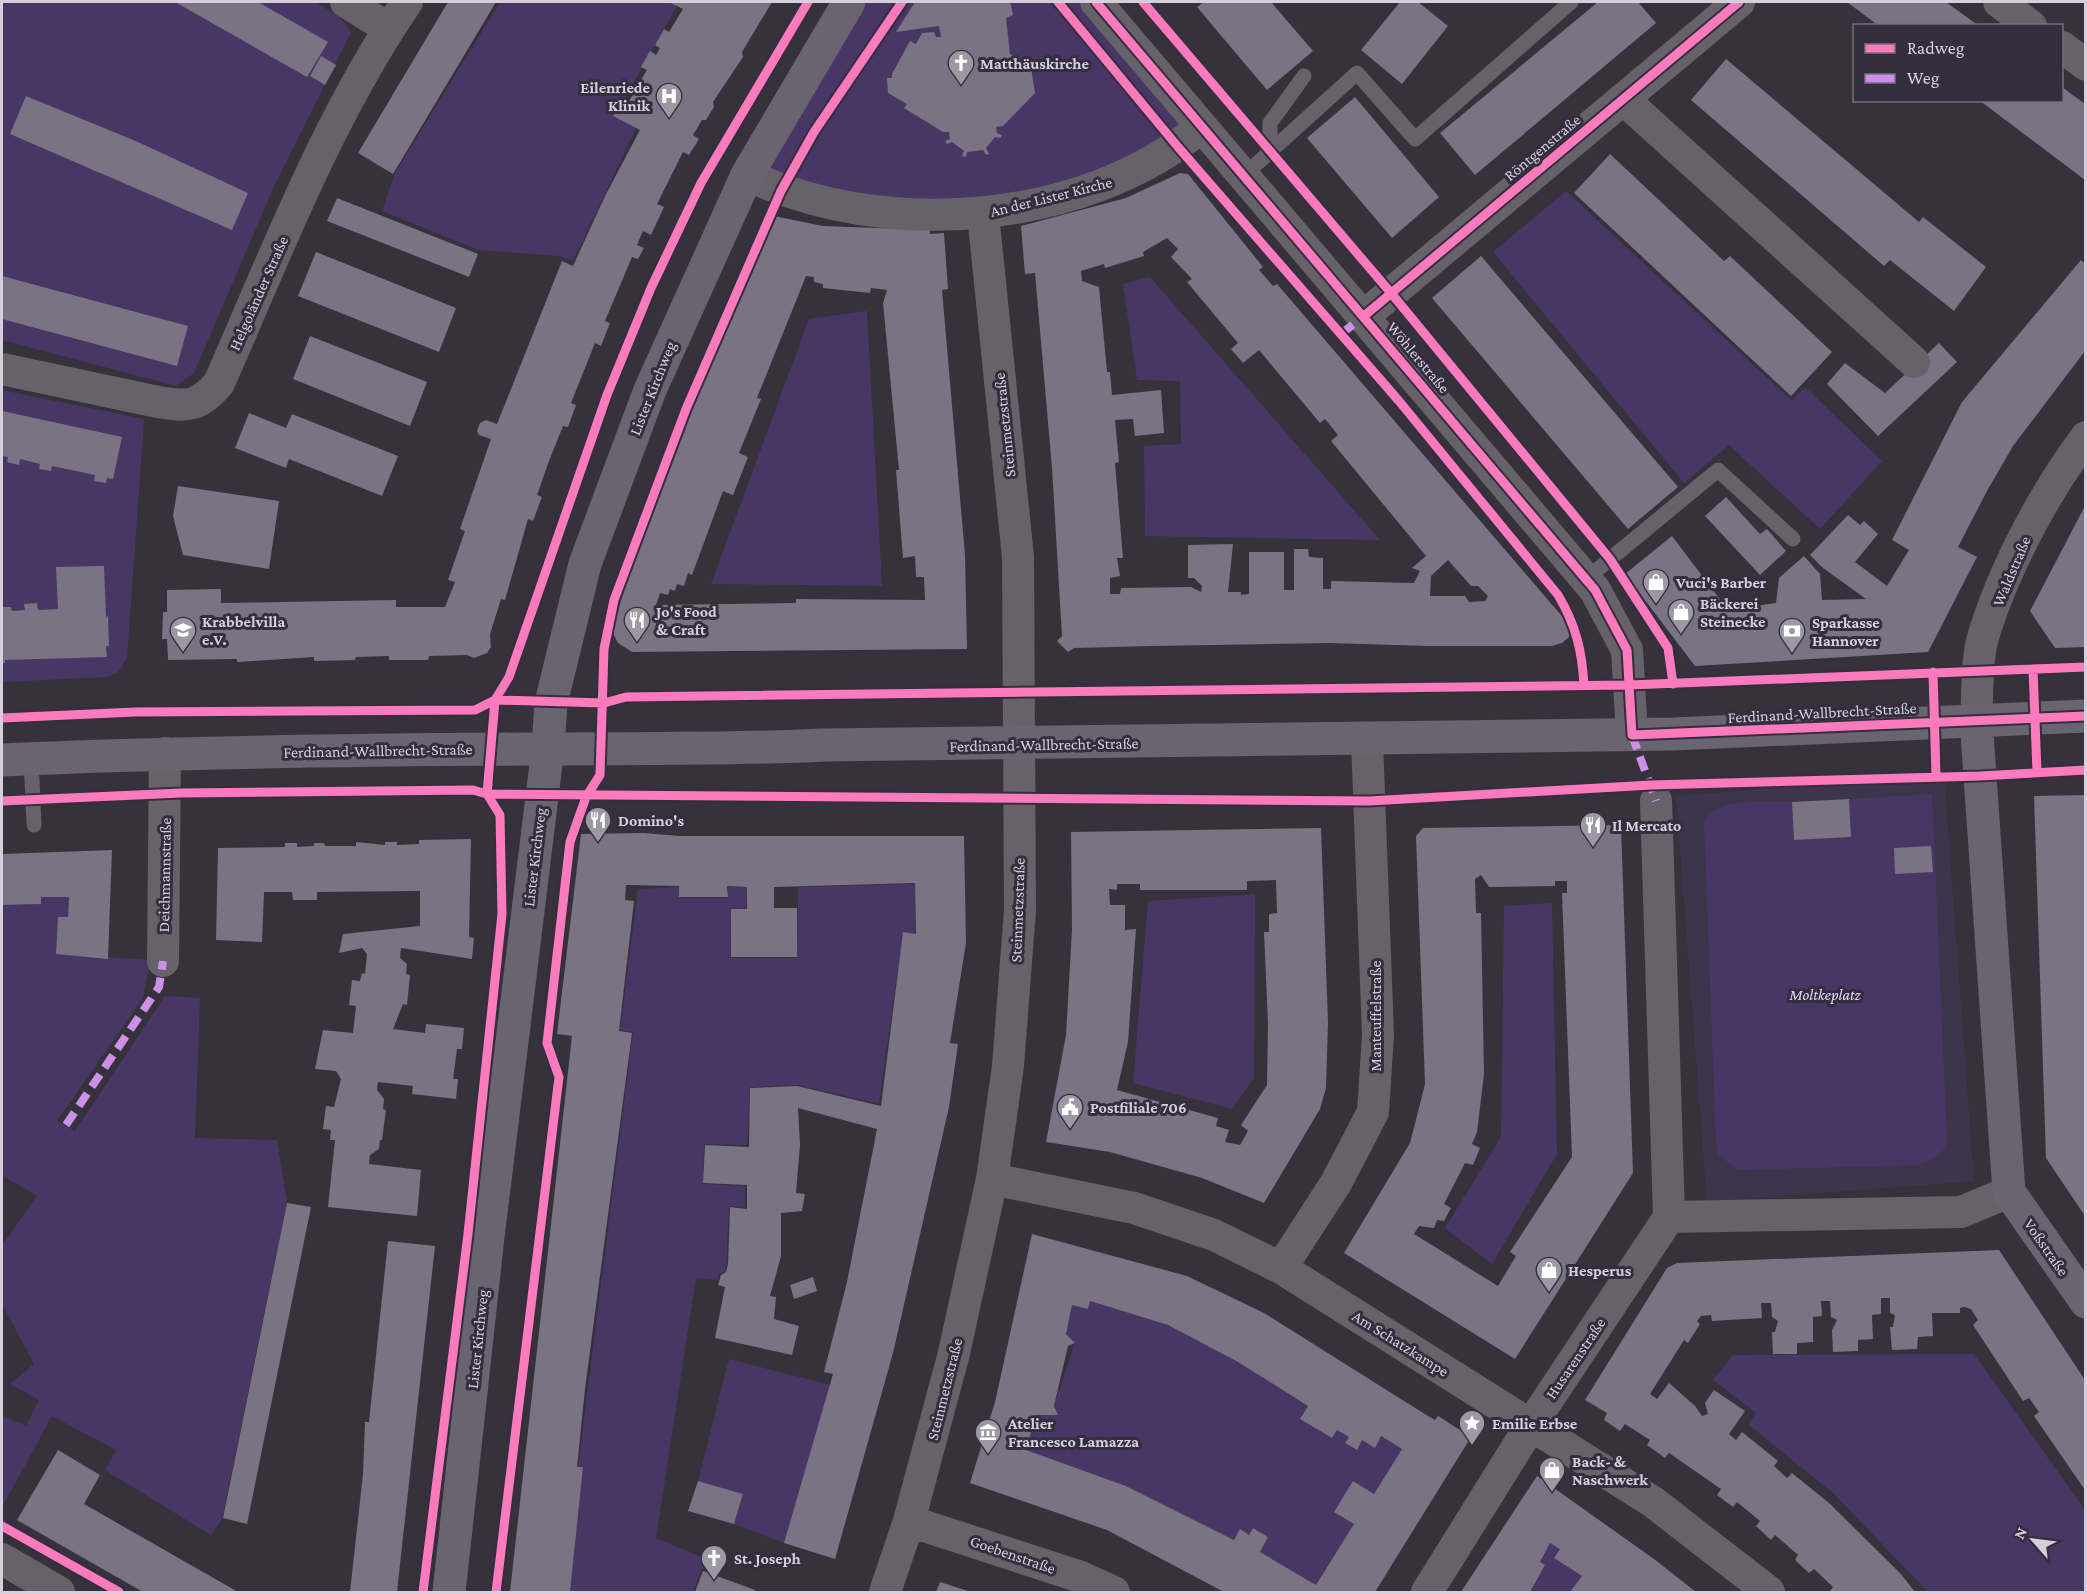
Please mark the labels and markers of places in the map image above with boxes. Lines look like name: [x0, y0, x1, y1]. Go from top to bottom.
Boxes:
church icon: Matthäuskirche: [946, 48, 976, 86]
place label: Matthäuskirche: [980, 55, 1089, 72]
place label: Eilenriede Klinik: [580, 79, 651, 114]
hospital icon: Eilenriede Klinik: [654, 81, 684, 119]
shop icon: Vuci's Barber: [1641, 567, 1671, 605]
place label: Vuci's Barber: [1675, 574, 1767, 591]
place label: Bäckerei Steinecke: [1700, 595, 1766, 630]
shop icon: Bäckerei Steinecke: [1666, 597, 1696, 635]
place label: Jo's Food & Craft: [654, 603, 717, 638]
restaurant icon: Jo's Food & Craft: [622, 605, 652, 643]
place label: Krabbelvilla e.V.: [202, 613, 285, 648]
place label: Sparkasse Hannover: [1812, 614, 1880, 649]
school or university icon: Krabbelvilla e.V.: [168, 615, 198, 653]
bank icon: Sparkasse Hannover: [1777, 616, 1807, 654]
restaurant icon: Domino's: [583, 805, 613, 843]
restaurant icon: Il Mercato: [1578, 810, 1608, 848]
place label: Domino's: [618, 812, 685, 829]
place label: Il Mercato: [1612, 817, 1681, 834]
public building icon: Postfiliale 706: [1055, 1092, 1085, 1130]
place label: Postfiliale 706: [1090, 1099, 1187, 1116]
shop icon: Hesperus: [1534, 1255, 1564, 1293]
place label: Hesperus: [1568, 1262, 1632, 1279]
place icon: Emilie Erbse: [1457, 1408, 1487, 1446]
place label: Atelier Francesco Lamazza: [1007, 1415, 1139, 1450]
place label: Emilie Erbse: [1492, 1415, 1578, 1432]
museum icon: Atelier Francesco Lamazza: [973, 1417, 1003, 1455]
place label: Back- & Naschwerk: [1572, 1453, 1648, 1488]
shop icon: Back- & Naschwerk: [1537, 1455, 1567, 1493]
church icon: St. Joseph: [699, 1543, 729, 1581]
place label: St. Joseph: [734, 1550, 801, 1567]

